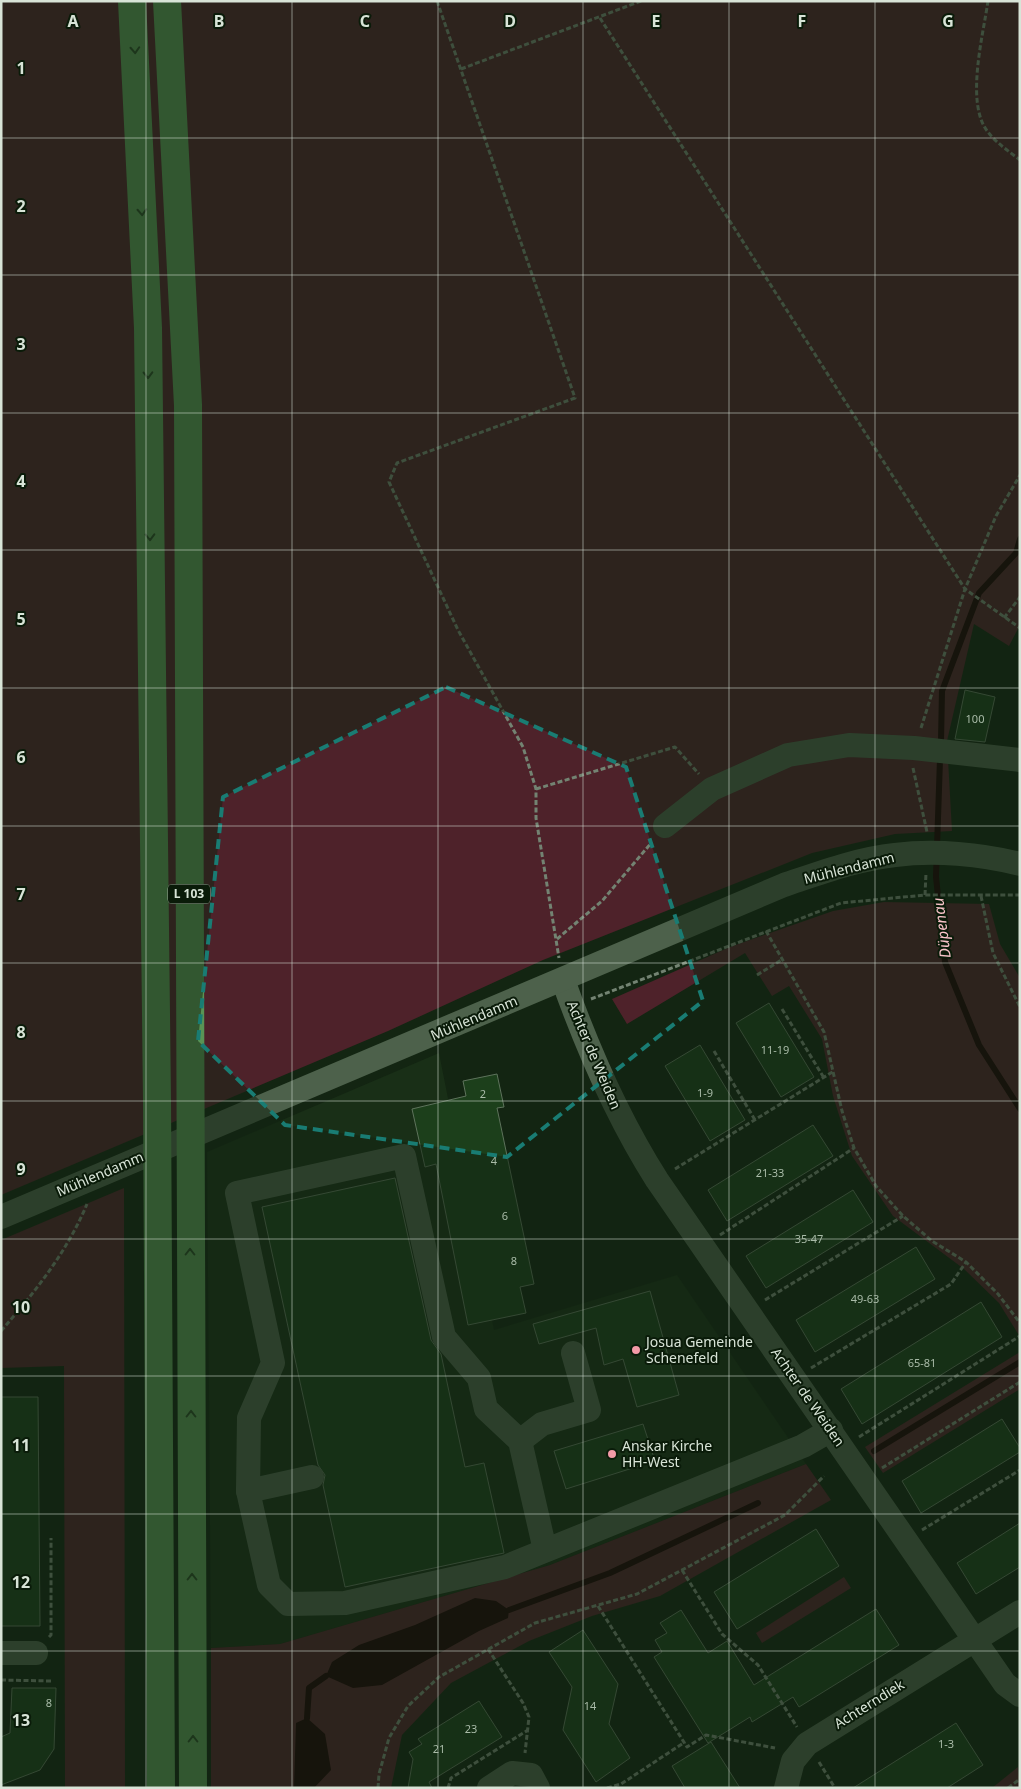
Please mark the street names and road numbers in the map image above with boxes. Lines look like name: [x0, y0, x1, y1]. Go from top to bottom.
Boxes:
street label: Mühlendamm: [802, 847, 896, 888]
road number: L 103: [168, 884, 210, 904]
street label: Mühlendamm: [427, 991, 520, 1044]
street label: Achter de Weiden: [563, 998, 626, 1112]
street label: Mühlendamm: [53, 1147, 146, 1200]
street label: Achter de Weiden: [767, 1344, 850, 1450]
street label: Achterndiek: [830, 1674, 908, 1733]

